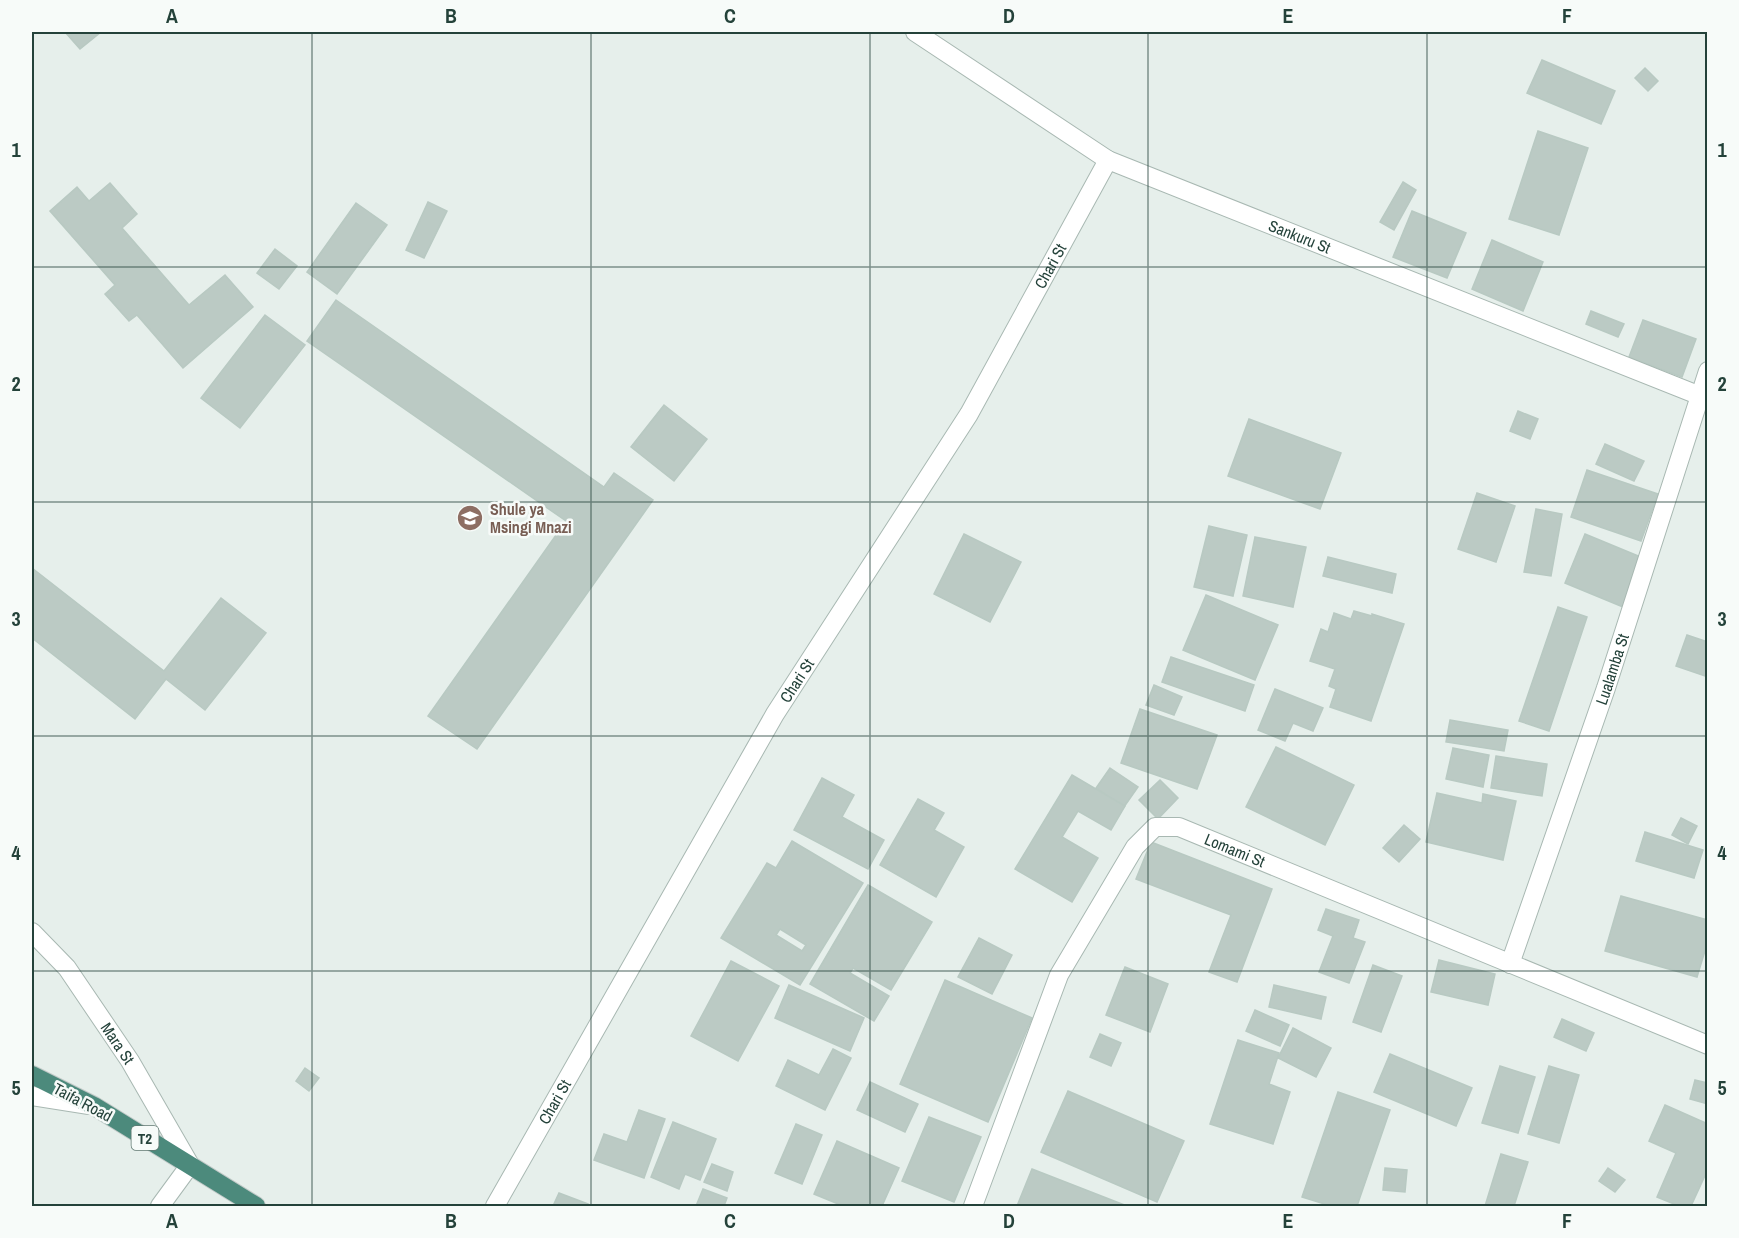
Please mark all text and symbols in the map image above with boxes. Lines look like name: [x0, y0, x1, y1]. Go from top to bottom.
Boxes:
text: A: [166, 2, 178, 29]
text: B: [445, 2, 457, 29]
text: C: [724, 2, 736, 29]
text: D: [1003, 2, 1015, 29]
text: E: [1283, 2, 1294, 29]
text: F: [1562, 2, 1572, 29]
text: 1: [11, 136, 21, 163]
text: 1: [1717, 136, 1727, 163]
street label: Sankuru St: [1266, 214, 1334, 259]
street label: Chari St: [1029, 239, 1071, 292]
text: 2: [11, 370, 21, 397]
text: 2: [1717, 370, 1727, 397]
place label: Shule ya Msingi Mnazi: [490, 498, 572, 538]
school or university icon: Shule ya Msingi Mnazi: [455, 503, 485, 533]
text: 3: [11, 605, 21, 632]
text: 3: [1717, 605, 1727, 632]
street label: Lualamba St: [1590, 630, 1634, 708]
street label: Chari St: [774, 654, 819, 707]
street label: Lomami St: [1201, 828, 1269, 872]
text: 4: [11, 839, 21, 866]
text: 4: [1717, 839, 1727, 866]
street label: Mara St: [96, 1018, 140, 1069]
text: 5: [11, 1074, 21, 1101]
text: 5: [1717, 1074, 1727, 1101]
street label: Chari St: [533, 1075, 576, 1128]
street label: Taifa Road: [50, 1077, 116, 1127]
road number: T2: [132, 1126, 158, 1150]
text: A: [166, 1207, 178, 1234]
text: B: [445, 1207, 457, 1234]
text: C: [724, 1207, 736, 1234]
text: D: [1003, 1207, 1015, 1234]
text: E: [1283, 1207, 1294, 1234]
text: F: [1562, 1207, 1572, 1234]

